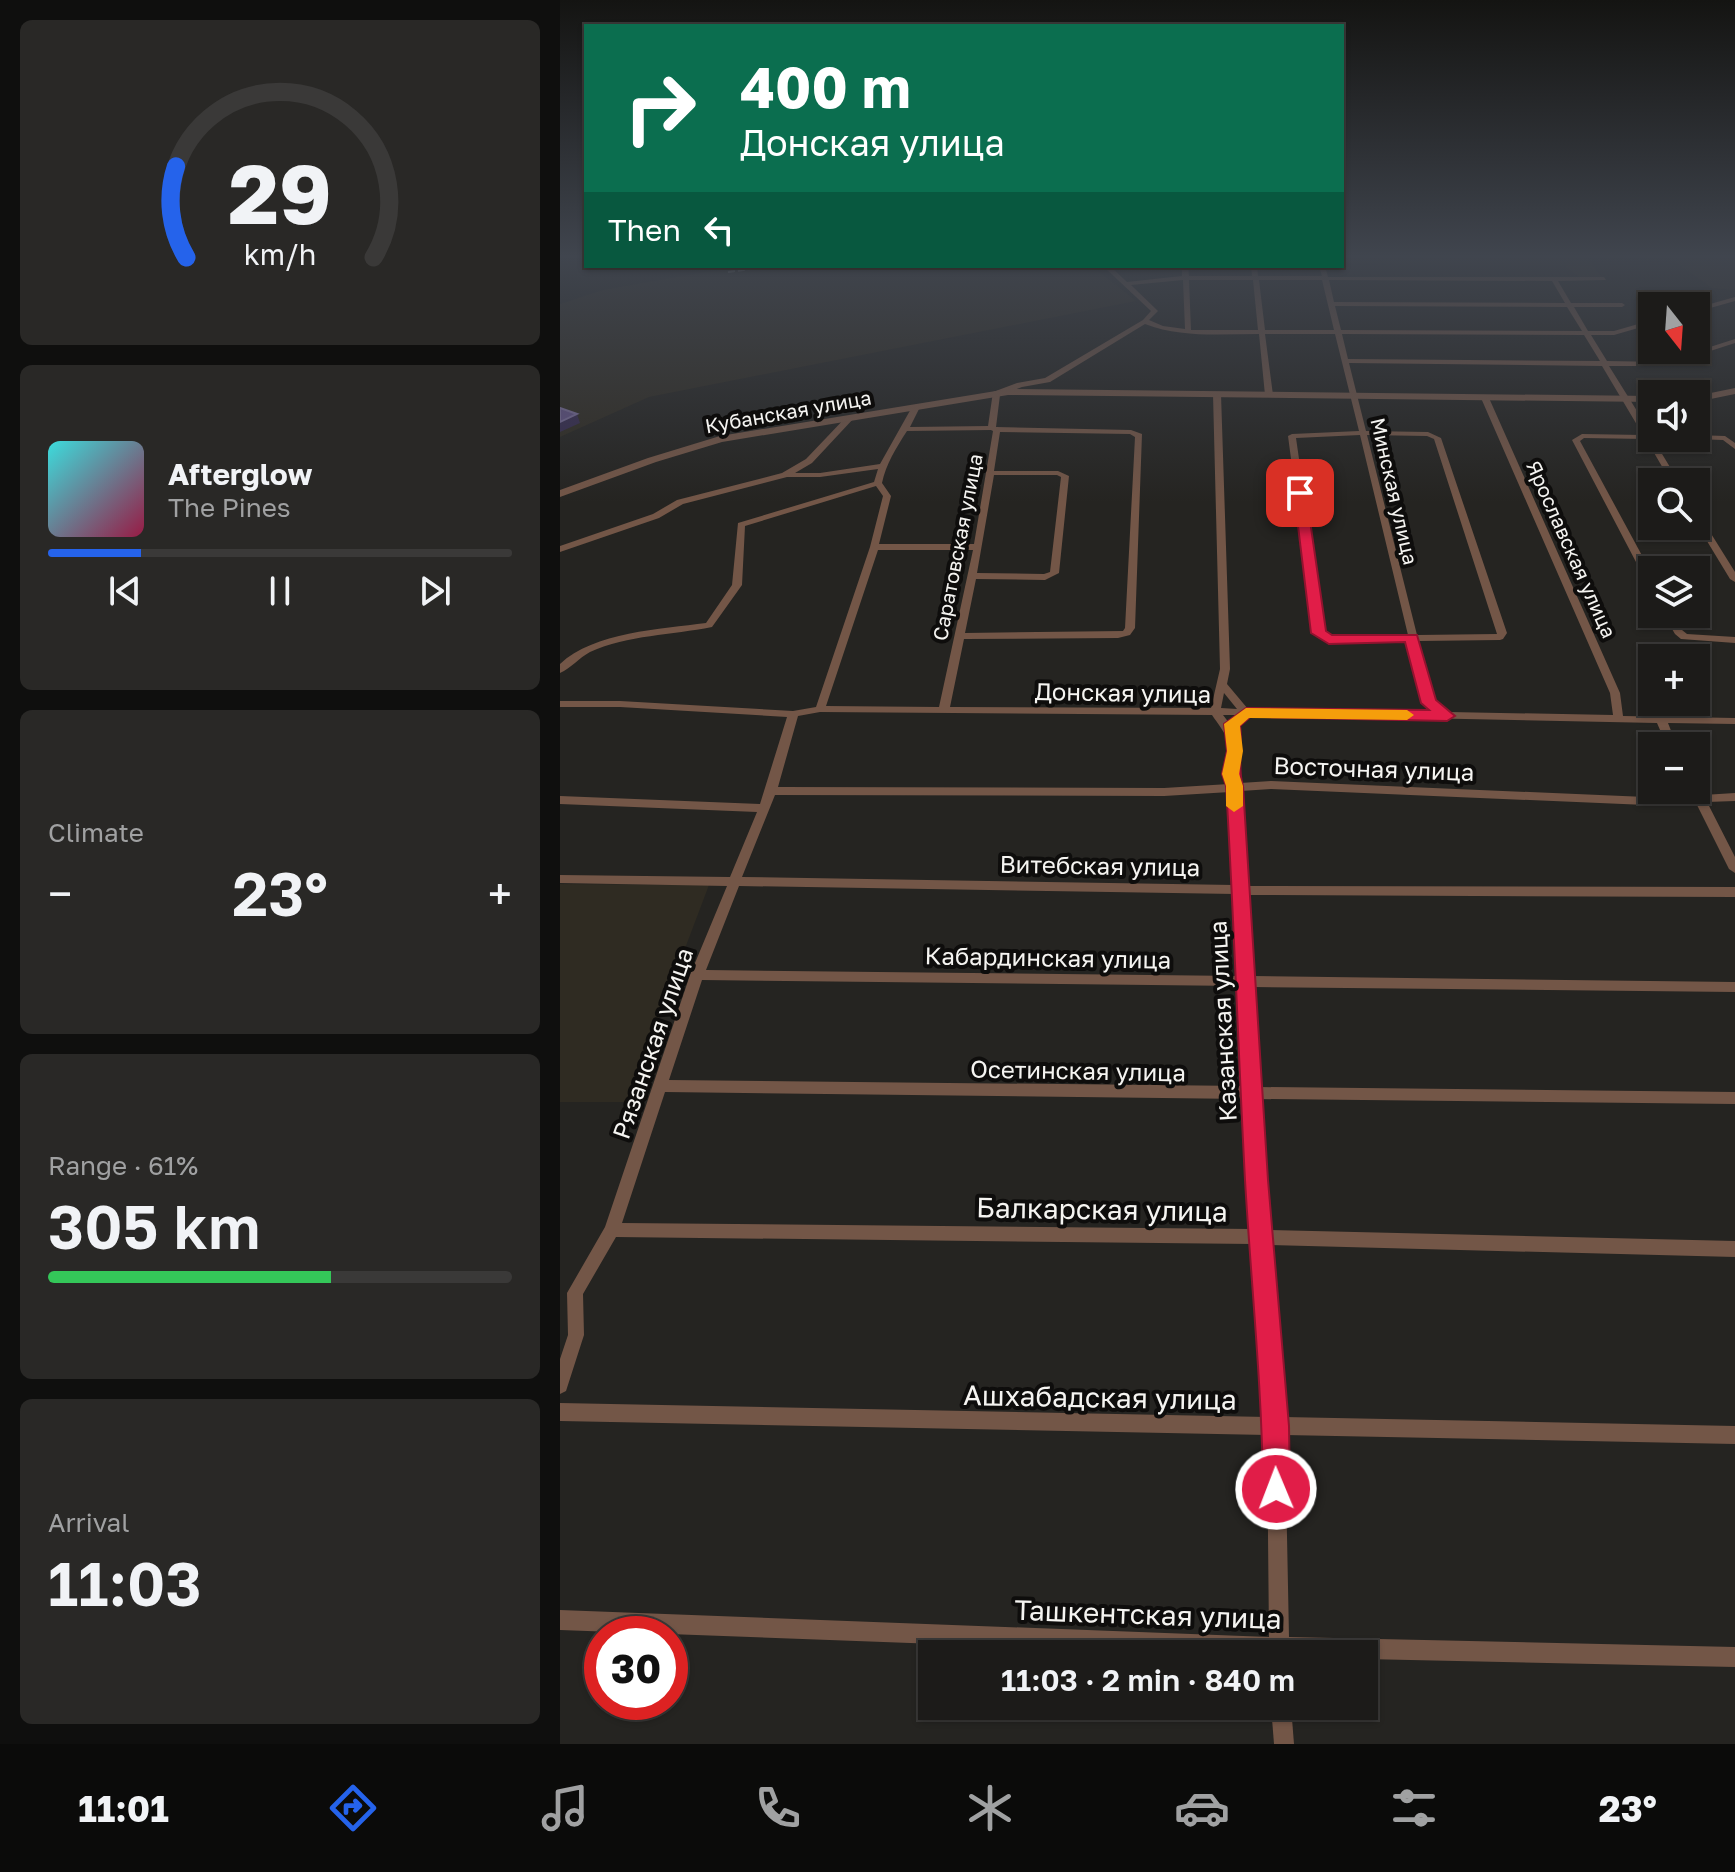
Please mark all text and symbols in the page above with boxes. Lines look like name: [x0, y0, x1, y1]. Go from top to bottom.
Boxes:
text: 400 m: [740, 53, 911, 120]
icon: right: [608, 56, 712, 160]
text: Донская улица: [740, 121, 1005, 164]
text: 29: [228, 142, 332, 242]
icon: left: [697, 208, 741, 252]
text: Then: [608, 212, 681, 248]
text: km/h: [244, 238, 316, 272]
north arrow: [1638, 292, 1710, 364]
map controls: [1638, 292, 1710, 804]
button: sound: [1638, 380, 1710, 452]
street label: Кубанская улица: [703, 385, 873, 437]
street label: Минская улица: [1366, 415, 1424, 567]
street label: Саратовская улица: [927, 452, 987, 642]
text: Afterglow: [168, 456, 312, 492]
street label: Ярославская улица: [1522, 457, 1622, 641]
pin: [1266, 459, 1334, 527]
button: search: [1638, 468, 1710, 540]
icon: arrive: [1278, 471, 1322, 515]
text: The Pines: [168, 492, 291, 523]
button: layers: [1638, 556, 1710, 628]
icon: previous: [103, 569, 147, 613]
icon: pause: [258, 569, 302, 613]
icon: next: [413, 569, 457, 613]
button: +: [1638, 644, 1710, 716]
street label: Донская улица: [1034, 676, 1212, 708]
button: −: [1638, 732, 1710, 804]
street label: Восточная улица: [1273, 750, 1475, 786]
text: Climate: [48, 817, 144, 848]
street label: Витебская улица: [999, 849, 1201, 881]
text: 23°: [232, 857, 328, 929]
text: −: [48, 867, 72, 920]
text: +: [488, 867, 512, 920]
street label: Казанская улица: [1202, 920, 1242, 1122]
street label: Кабардинская улица: [925, 940, 1171, 974]
street label: Рязанская улица: [606, 944, 698, 1142]
street label: Осетинская улица: [970, 1054, 1186, 1086]
text: Range · 61%: [48, 1150, 198, 1181]
text: 305 km: [48, 1190, 261, 1262]
street label: Балкарская улица: [976, 1190, 1228, 1228]
street label: Ашхабадская улица: [963, 1378, 1237, 1416]
position arrow: [1234, 1447, 1318, 1531]
text: Arrival: [48, 1507, 129, 1538]
text: 11:03: [48, 1547, 202, 1619]
street label: Ташкентская улица: [1014, 1593, 1282, 1635]
speed limit sign: 30: [584, 1616, 688, 1720]
text: 11:03 · 2 min · 840 m: [1001, 1662, 1295, 1698]
icon: directions: [325, 1780, 381, 1836]
icon: music: [537, 1780, 593, 1836]
icon: phone: [750, 1780, 806, 1836]
icon: climate: [962, 1780, 1018, 1836]
icon: car: [1174, 1780, 1230, 1836]
icon: filters: [1386, 1780, 1442, 1836]
text: 11:01: [78, 1787, 169, 1830]
text: 23°: [1599, 1787, 1657, 1830]

